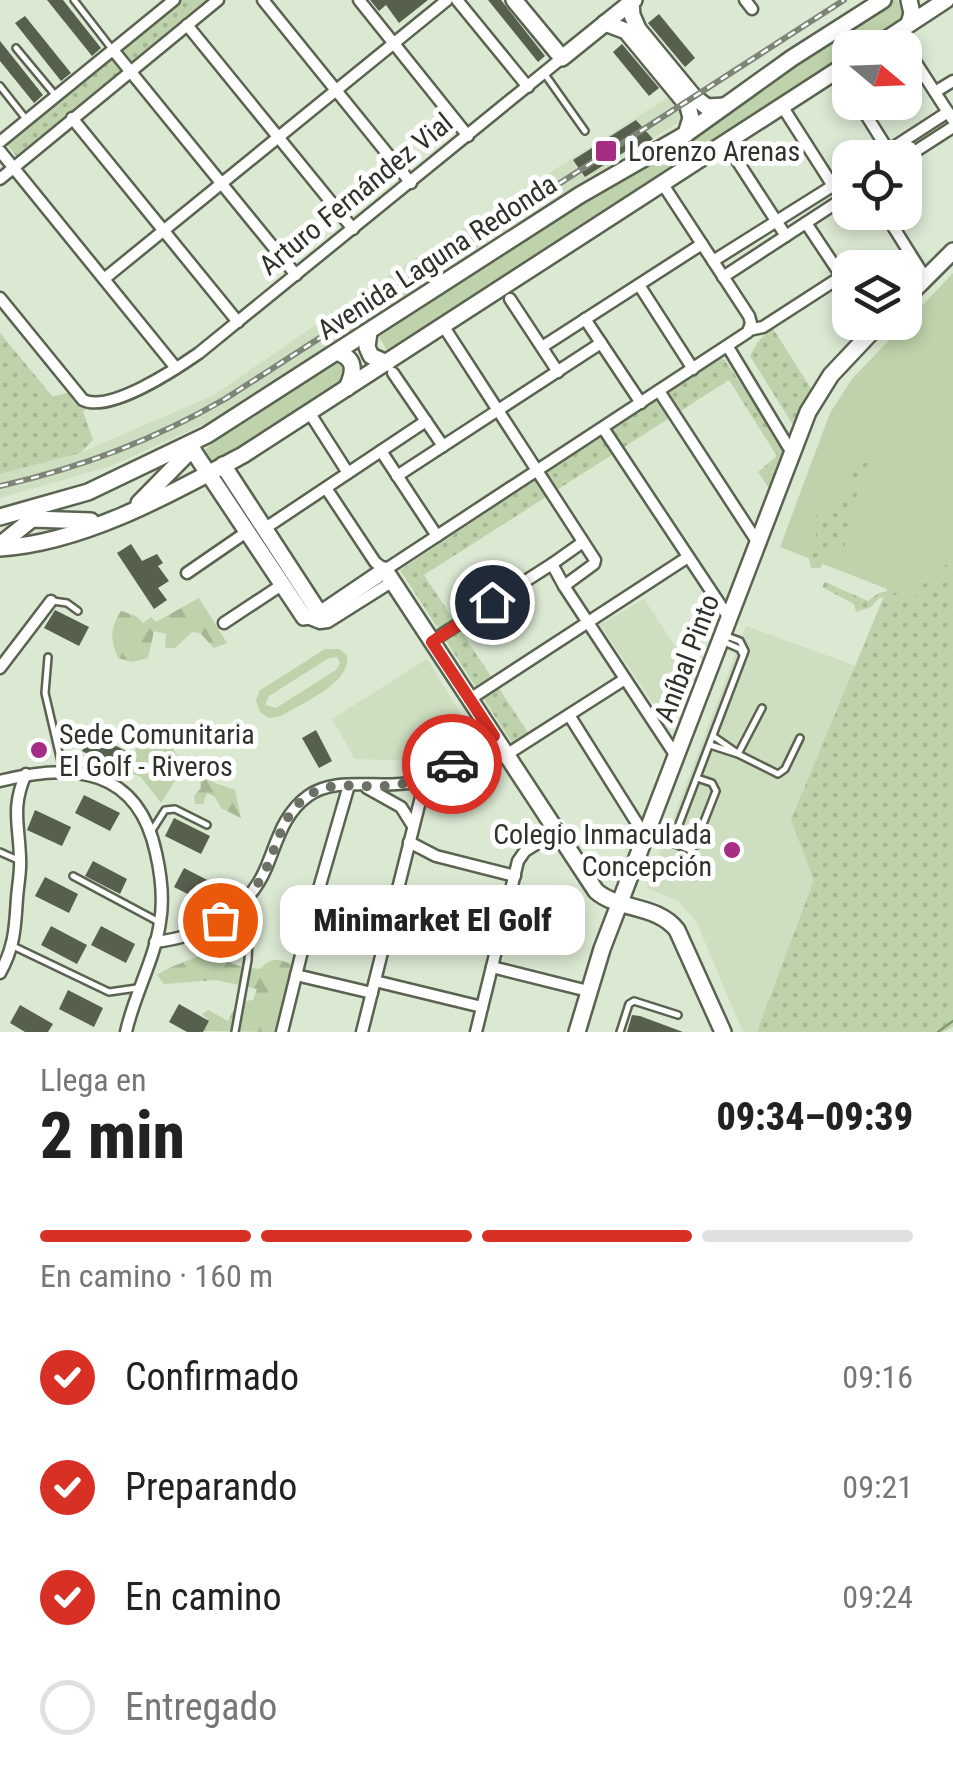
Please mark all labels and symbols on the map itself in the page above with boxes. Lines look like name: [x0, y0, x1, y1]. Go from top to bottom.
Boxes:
north arrow: [832, 30, 922, 120]
street label: Arturo Fernández Vial: [253, 106, 459, 282]
place label: Lorenzo Arenas: [628, 135, 800, 168]
marker: Lorenzo Arenas: [593, 138, 619, 164]
street label: Avenida Laguna Redonda: [311, 167, 563, 347]
pin: [450, 560, 535, 645]
street label: Aníbal Pinto: [648, 590, 726, 726]
courier: [402, 714, 502, 814]
place label: Sede Comunitaria El Golf - Riveros: [59, 718, 255, 783]
marker: Sede Comunitaria El Golf - Riveros: [28, 739, 50, 761]
place label: Colegio Inmaculada Concepción: [493, 818, 712, 883]
marker: Colegio Inmaculada Concepción: [721, 839, 743, 861]
pin: [178, 878, 263, 963]
callout: Minimarket El Golf: [280, 885, 585, 955]

